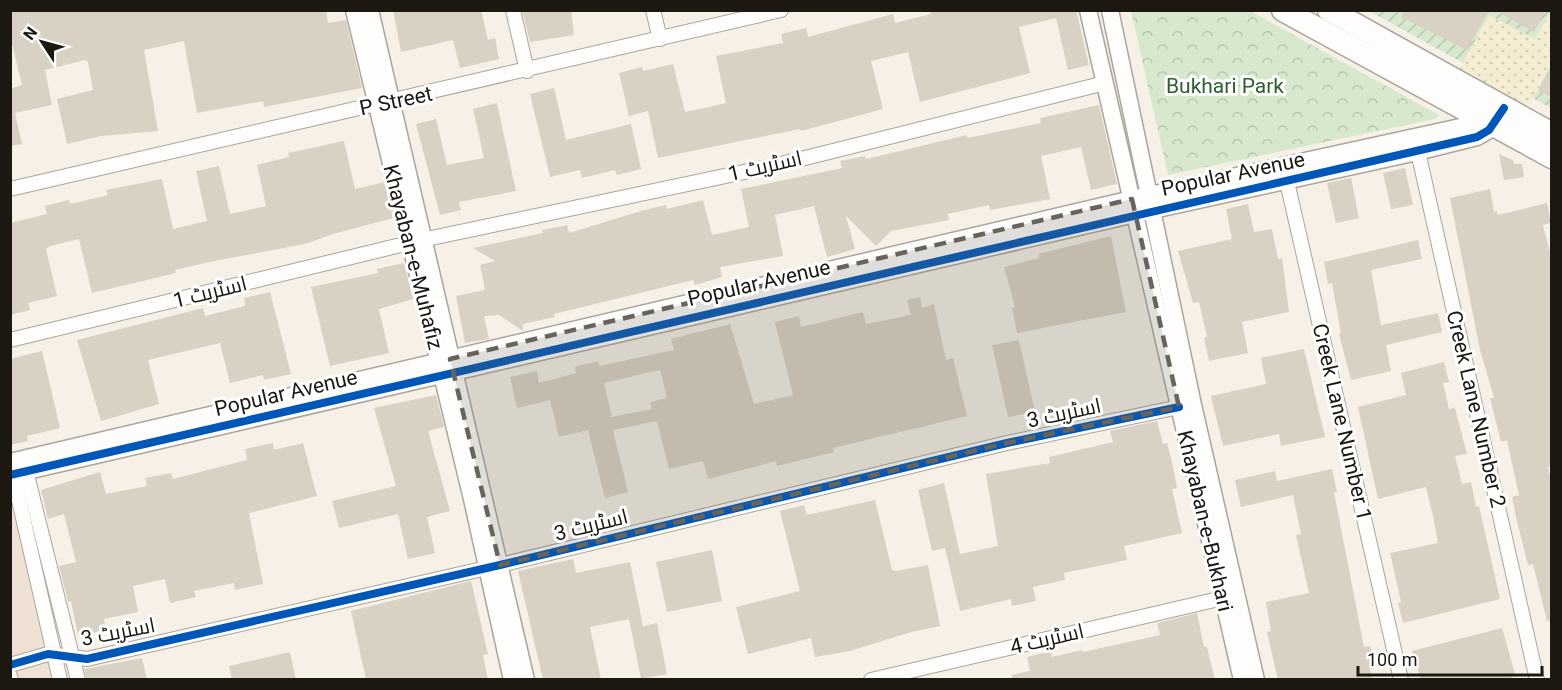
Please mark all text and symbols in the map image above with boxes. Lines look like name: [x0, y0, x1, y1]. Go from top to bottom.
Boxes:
north arrow: [12, 12, 72, 72]
text: N: [19, 23, 41, 44]
park label: Bukhari Park: [1166, 74, 1284, 98]
street label: P Street: [357, 82, 435, 120]
street label: اسٹریٹ 1: [726, 146, 804, 186]
street label: Popular Avenue: [1159, 147, 1307, 201]
street label: Khayaban-e-Muhafiz: [378, 162, 448, 352]
street label: Popular Avenue: [685, 255, 833, 311]
street label: اسٹریٹ 1: [171, 271, 249, 313]
street label: Creek Lane Number 2: [1442, 308, 1510, 510]
street label: Creek Lane Number 1: [1308, 321, 1376, 523]
street label: Popular Avenue: [212, 365, 360, 421]
street label: اسٹریٹ 3: [1025, 393, 1103, 433]
street label: Khayaban-e-Bukhari: [1172, 428, 1238, 614]
street label: اسٹریٹ 3: [552, 504, 630, 546]
street label: اسٹریٹ 3: [79, 613, 157, 651]
street label: اسٹریٹ 4: [1008, 619, 1086, 659]
scale bar: [1358, 639, 1542, 677]
text: 100 m: [1367, 649, 1418, 670]

